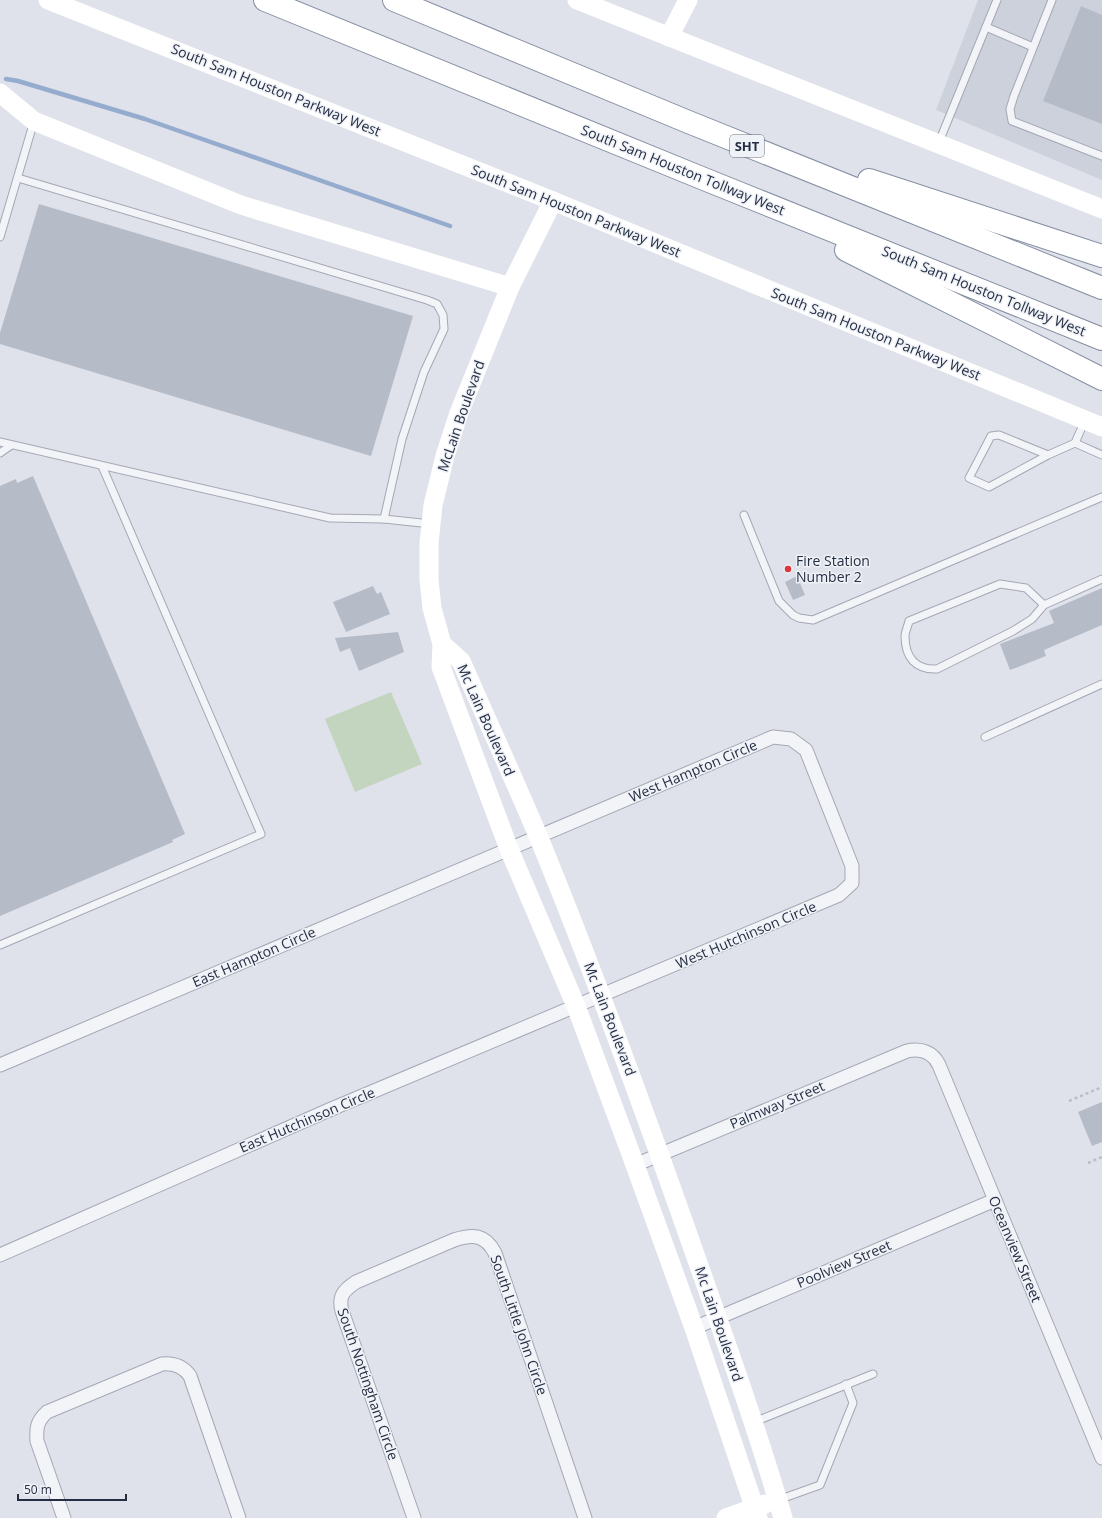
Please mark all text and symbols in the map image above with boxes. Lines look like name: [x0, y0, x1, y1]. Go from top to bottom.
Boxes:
street label: South Sam Houston Parkway West: [169, 39, 384, 140]
street label: South Sam Houston Tollway West: [578, 120, 788, 219]
road number: SHT: [730, 135, 764, 157]
street label: South Sam Houston Parkway West: [469, 160, 684, 261]
street label: South Sam Houston Tollway West: [879, 241, 1089, 340]
street label: South Sam Houston Parkway West: [769, 283, 984, 384]
street label: McLain Boulevard: [433, 358, 488, 474]
place label: Fire Station Number 2: [796, 551, 870, 586]
marker: Fire Station Number 2: [783, 564, 793, 574]
street label: Mc Lain Boulevard: [453, 661, 520, 779]
street label: West Hampton Circle: [626, 735, 760, 806]
street label: West Hutchinson Circle: [673, 896, 819, 973]
street label: East Hampton Circle: [189, 922, 319, 991]
street label: Mc Lain Boulevard: [580, 959, 641, 1078]
street label: Palmway Street: [727, 1076, 827, 1133]
street label: East Hutchinson Circle: [236, 1082, 378, 1157]
street label: Oceanview Street: [984, 1193, 1046, 1305]
street label: Poolview Street: [794, 1235, 894, 1292]
street label: South Little John Circle: [487, 1252, 552, 1398]
street label: Mc Lain Boulevard: [691, 1264, 748, 1384]
street label: South Nottingham Circle: [333, 1305, 403, 1463]
scale bar: [18, 1476, 126, 1502]
text: 50 m: [24, 1481, 52, 1498]

